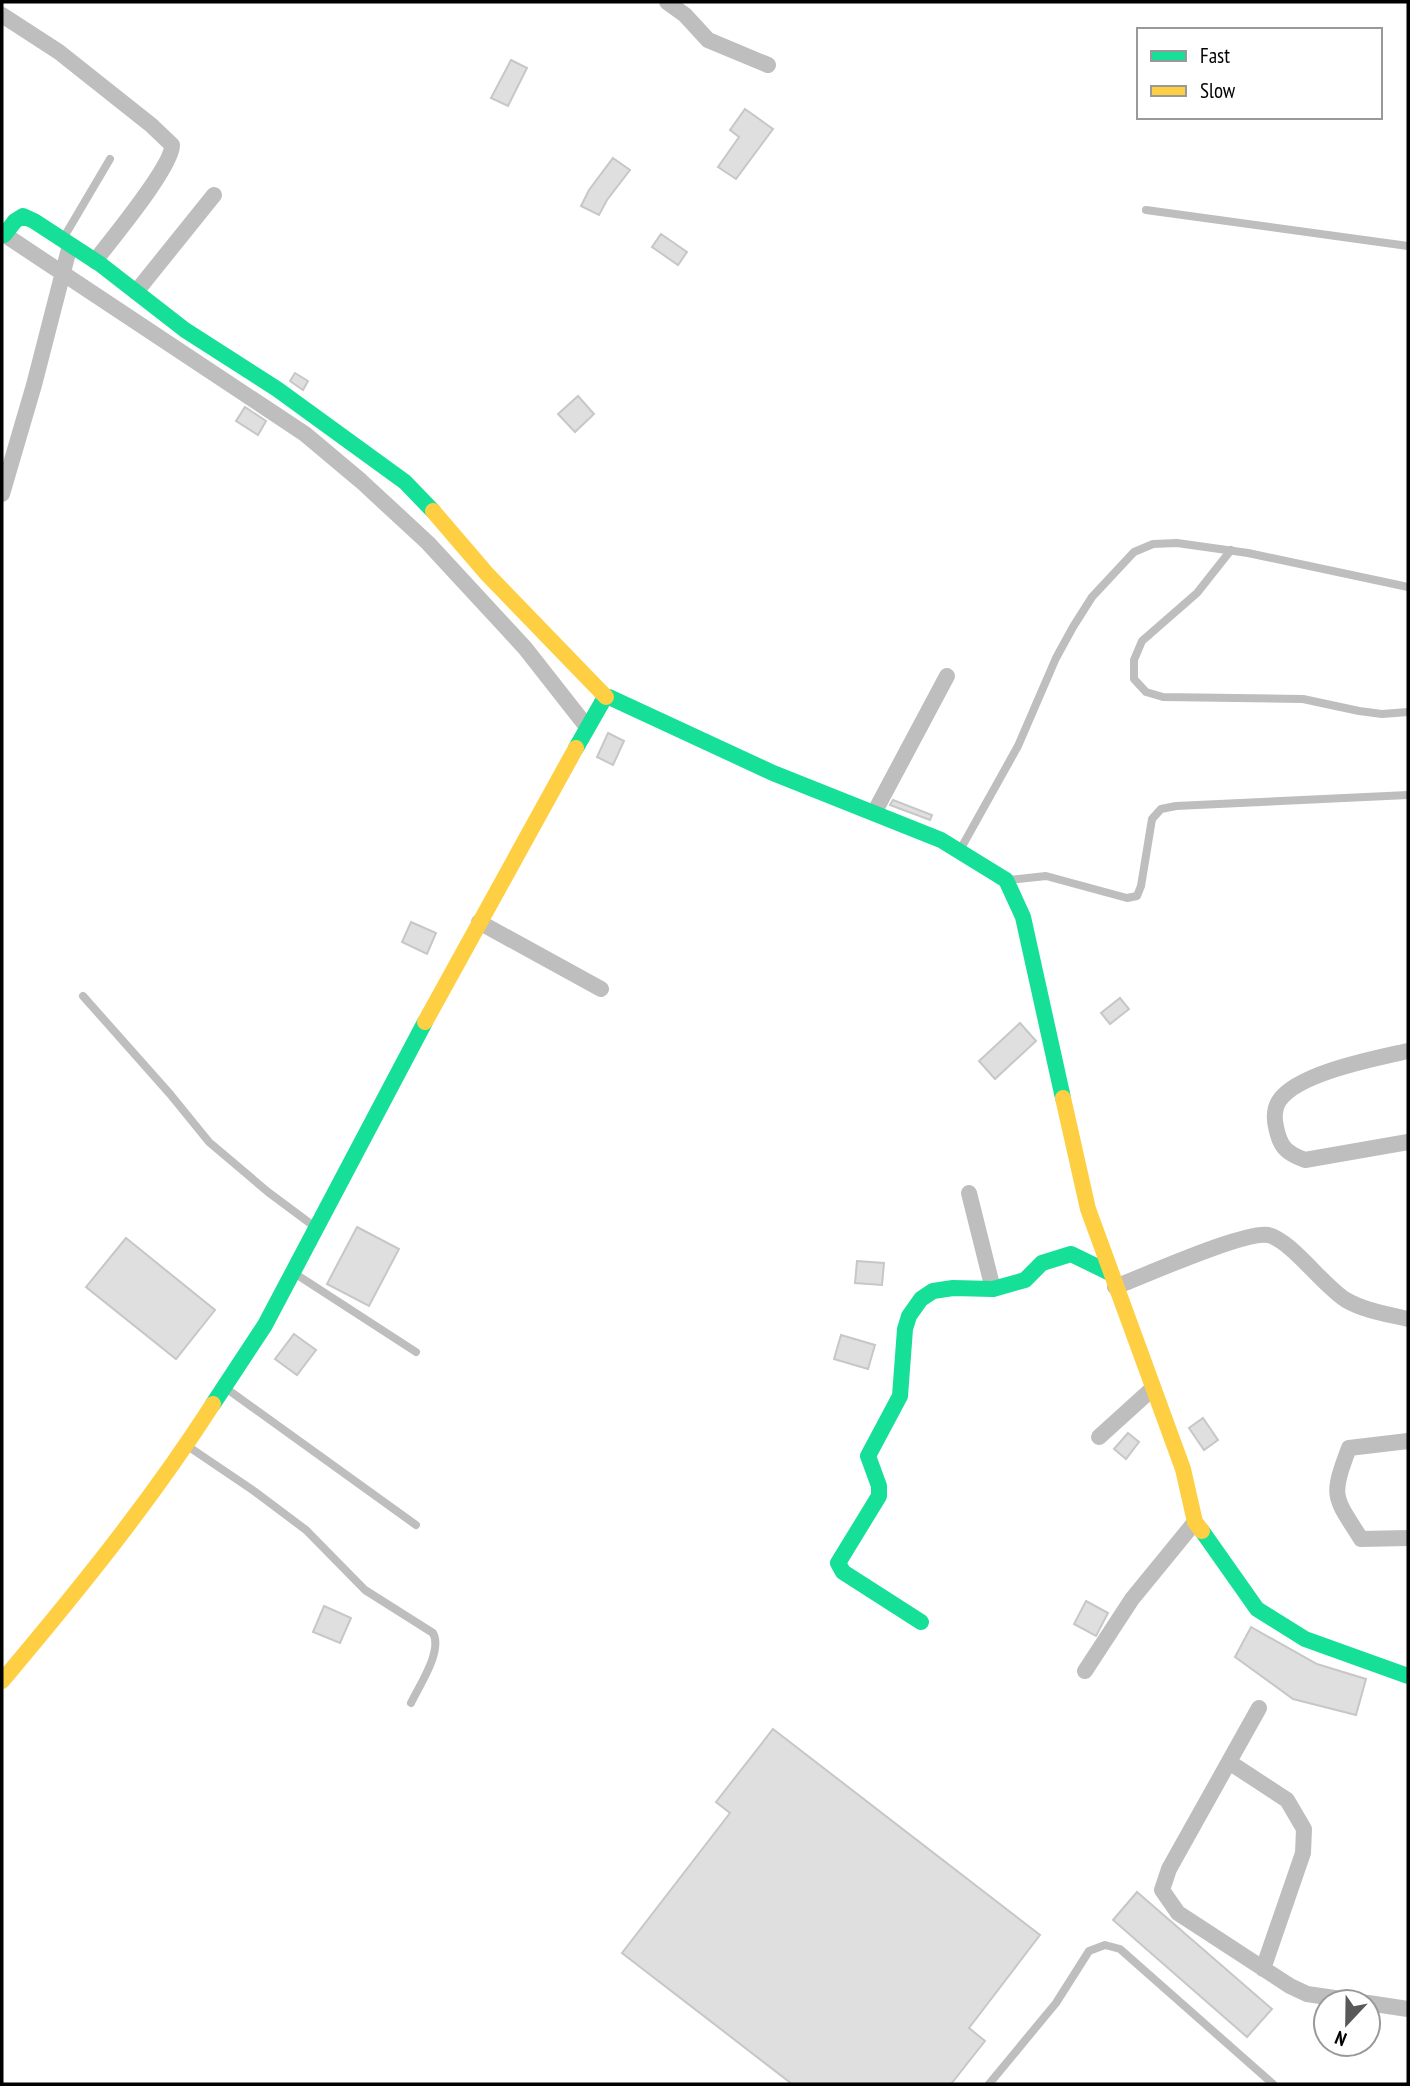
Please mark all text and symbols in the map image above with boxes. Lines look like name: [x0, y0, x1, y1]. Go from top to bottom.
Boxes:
legend: [1137, 28, 1382, 119]
text: Fast: [1200, 42, 1230, 69]
text: Slow: [1200, 77, 1236, 104]
north arrow: [1312, 1988, 1382, 2058]
text: N: [1331, 2026, 1350, 2052]

